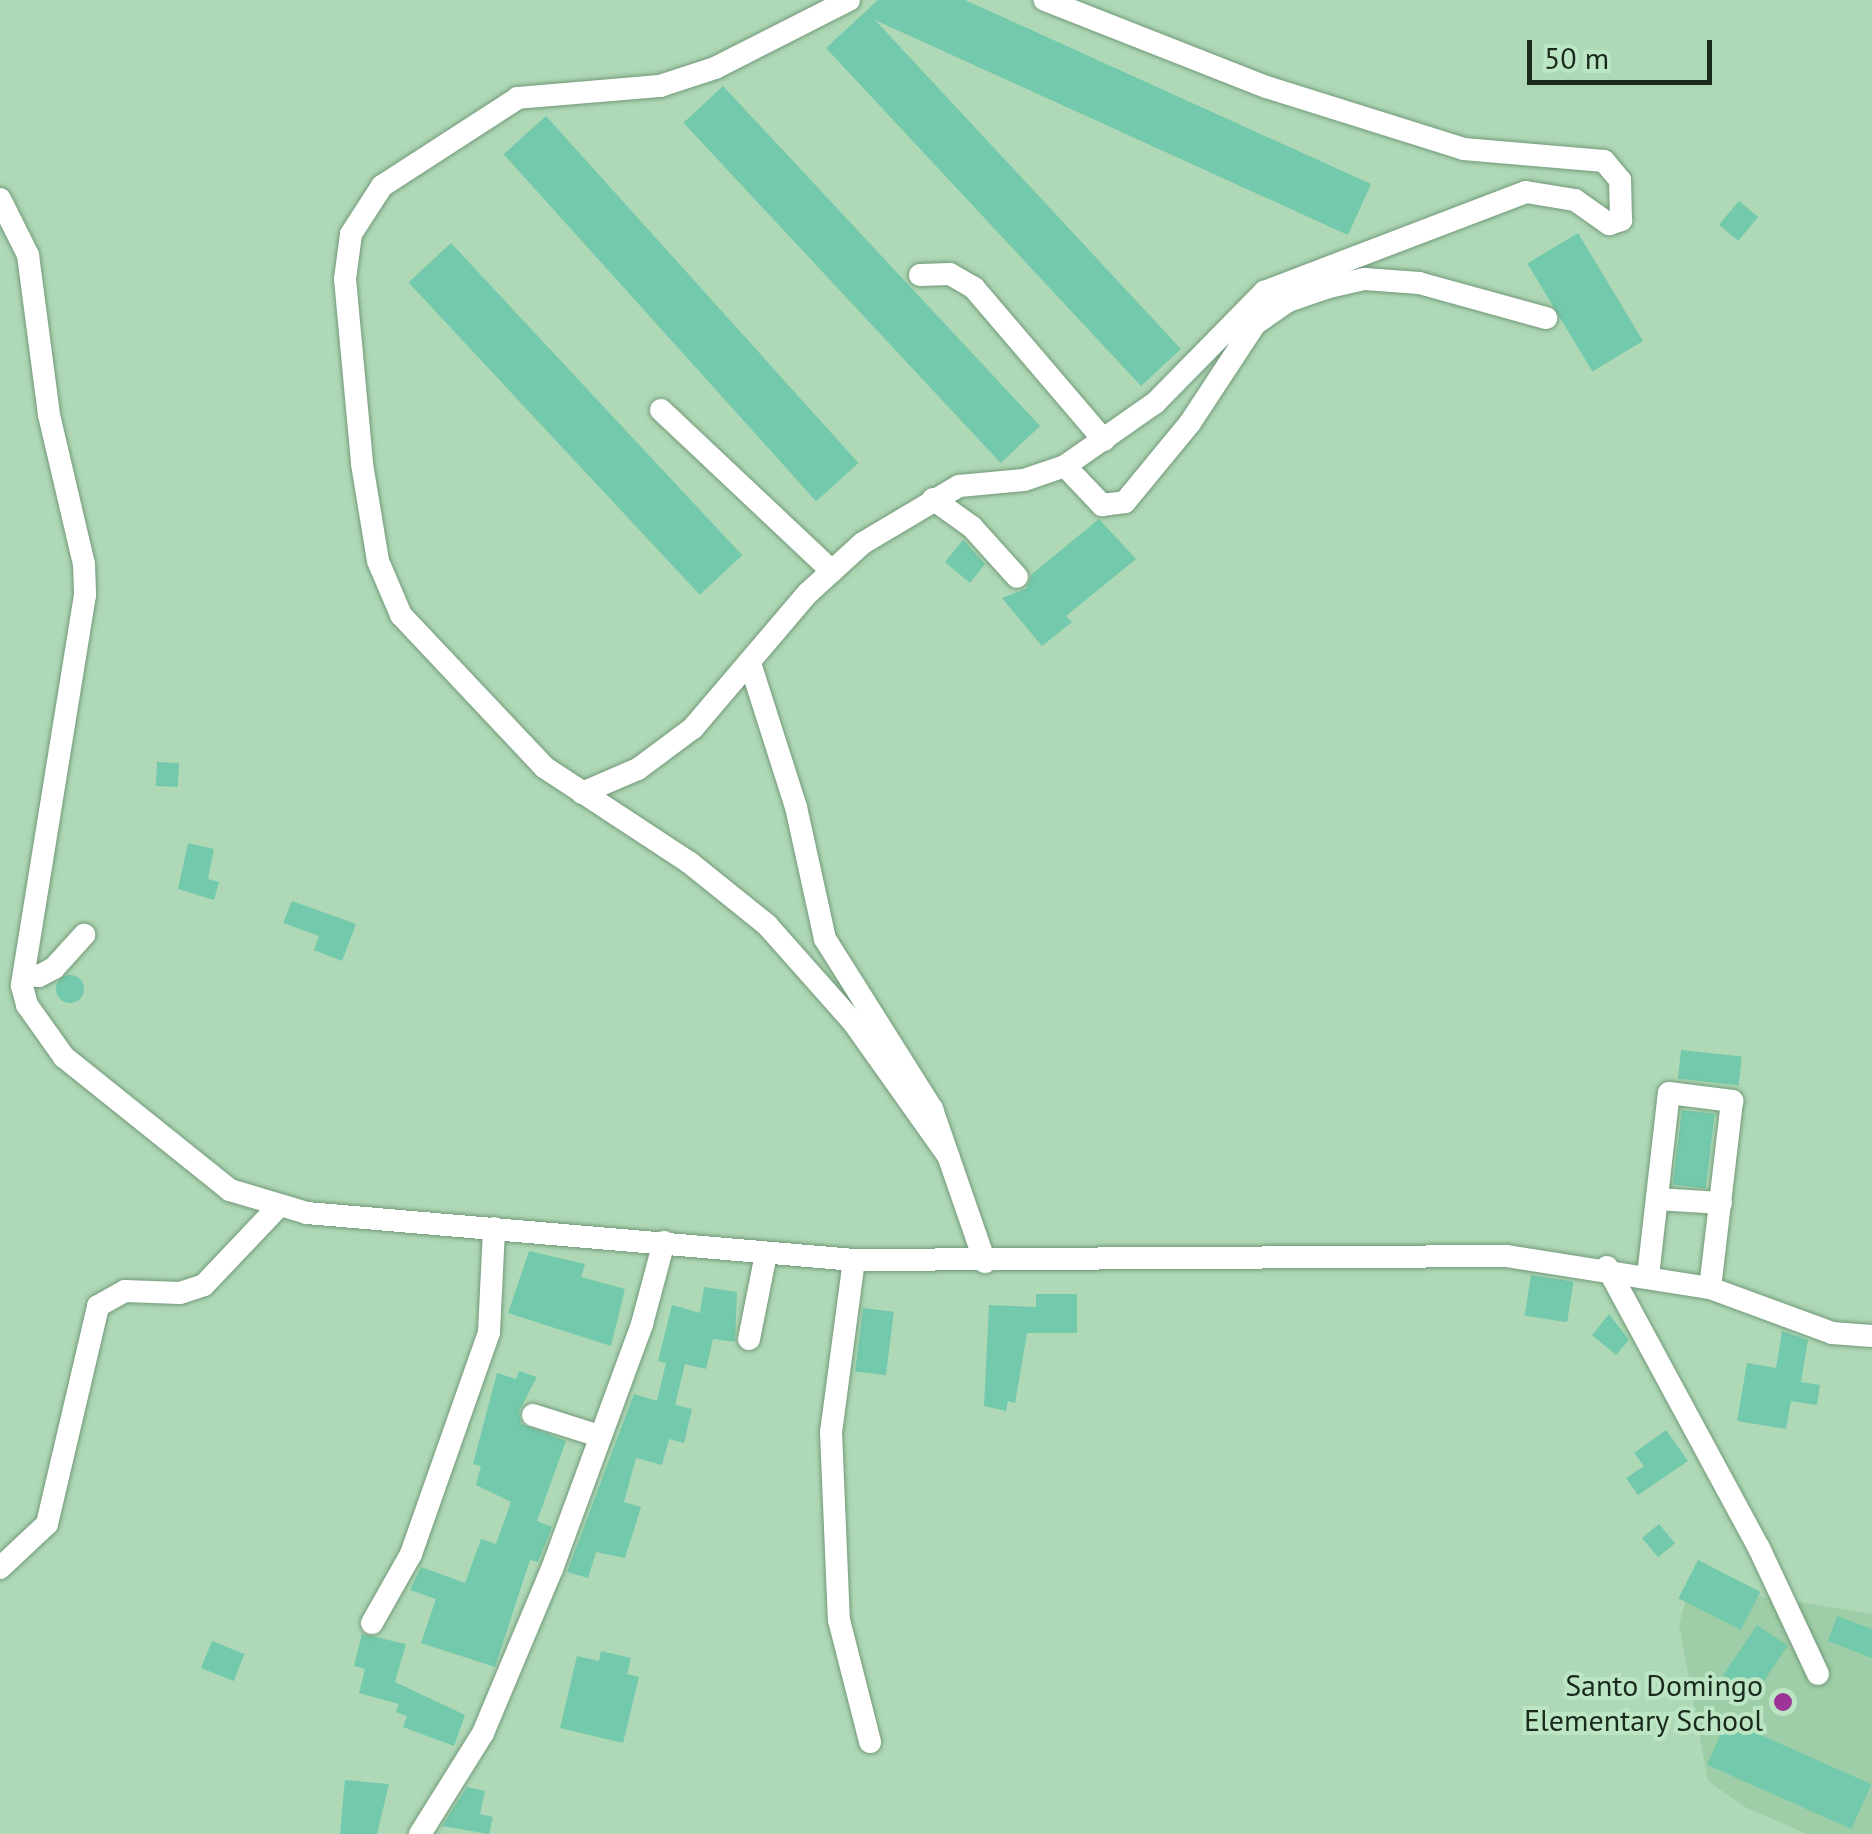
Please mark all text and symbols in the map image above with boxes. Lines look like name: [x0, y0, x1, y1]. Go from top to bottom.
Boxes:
scale bar: [1532, 20, 1717, 82]
text: 50 m: [1544, 38, 1609, 77]
place label: Santo Domingo Elementary School: [1523, 1667, 1763, 1738]
marker: Santo Domingo Elementary School: [1772, 1691, 1794, 1713]

